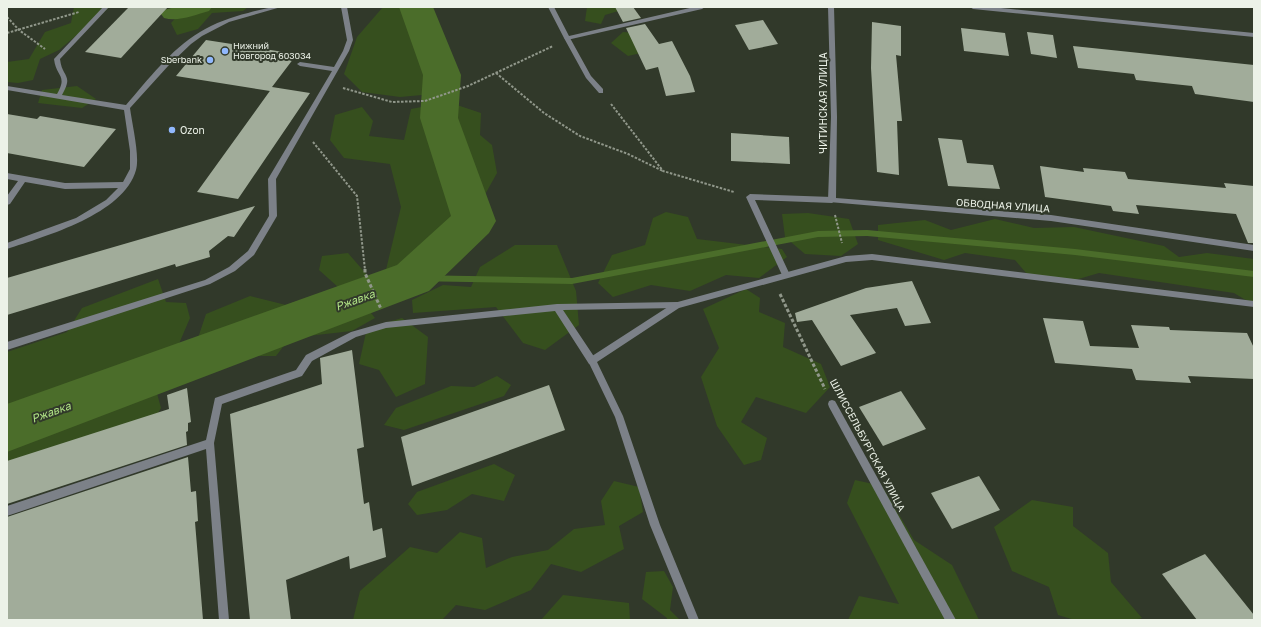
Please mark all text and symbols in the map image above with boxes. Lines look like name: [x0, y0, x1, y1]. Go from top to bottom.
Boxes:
place label: Нижний Новгород 603034: [233, 40, 311, 61]
marker: Нижний Новгород 603034: [220, 46, 230, 56]
street label: ЧИТИНСКАЯ УЛИЦА: [817, 52, 829, 154]
place label: Sberbank: [161, 54, 202, 65]
marker: Sberbank: [205, 55, 215, 65]
place label: Ozon: [180, 124, 205, 136]
marker: Ozon: [167, 125, 177, 135]
street label: ОБВОДНАЯ УЛИЦА: [956, 196, 1051, 214]
water label: Ржавка: [333, 286, 377, 313]
street label: ШЛИССЕЛЬБУРГСКАЯ УЛИЦА: [828, 377, 908, 514]
water label: Ржавка: [29, 398, 73, 425]

